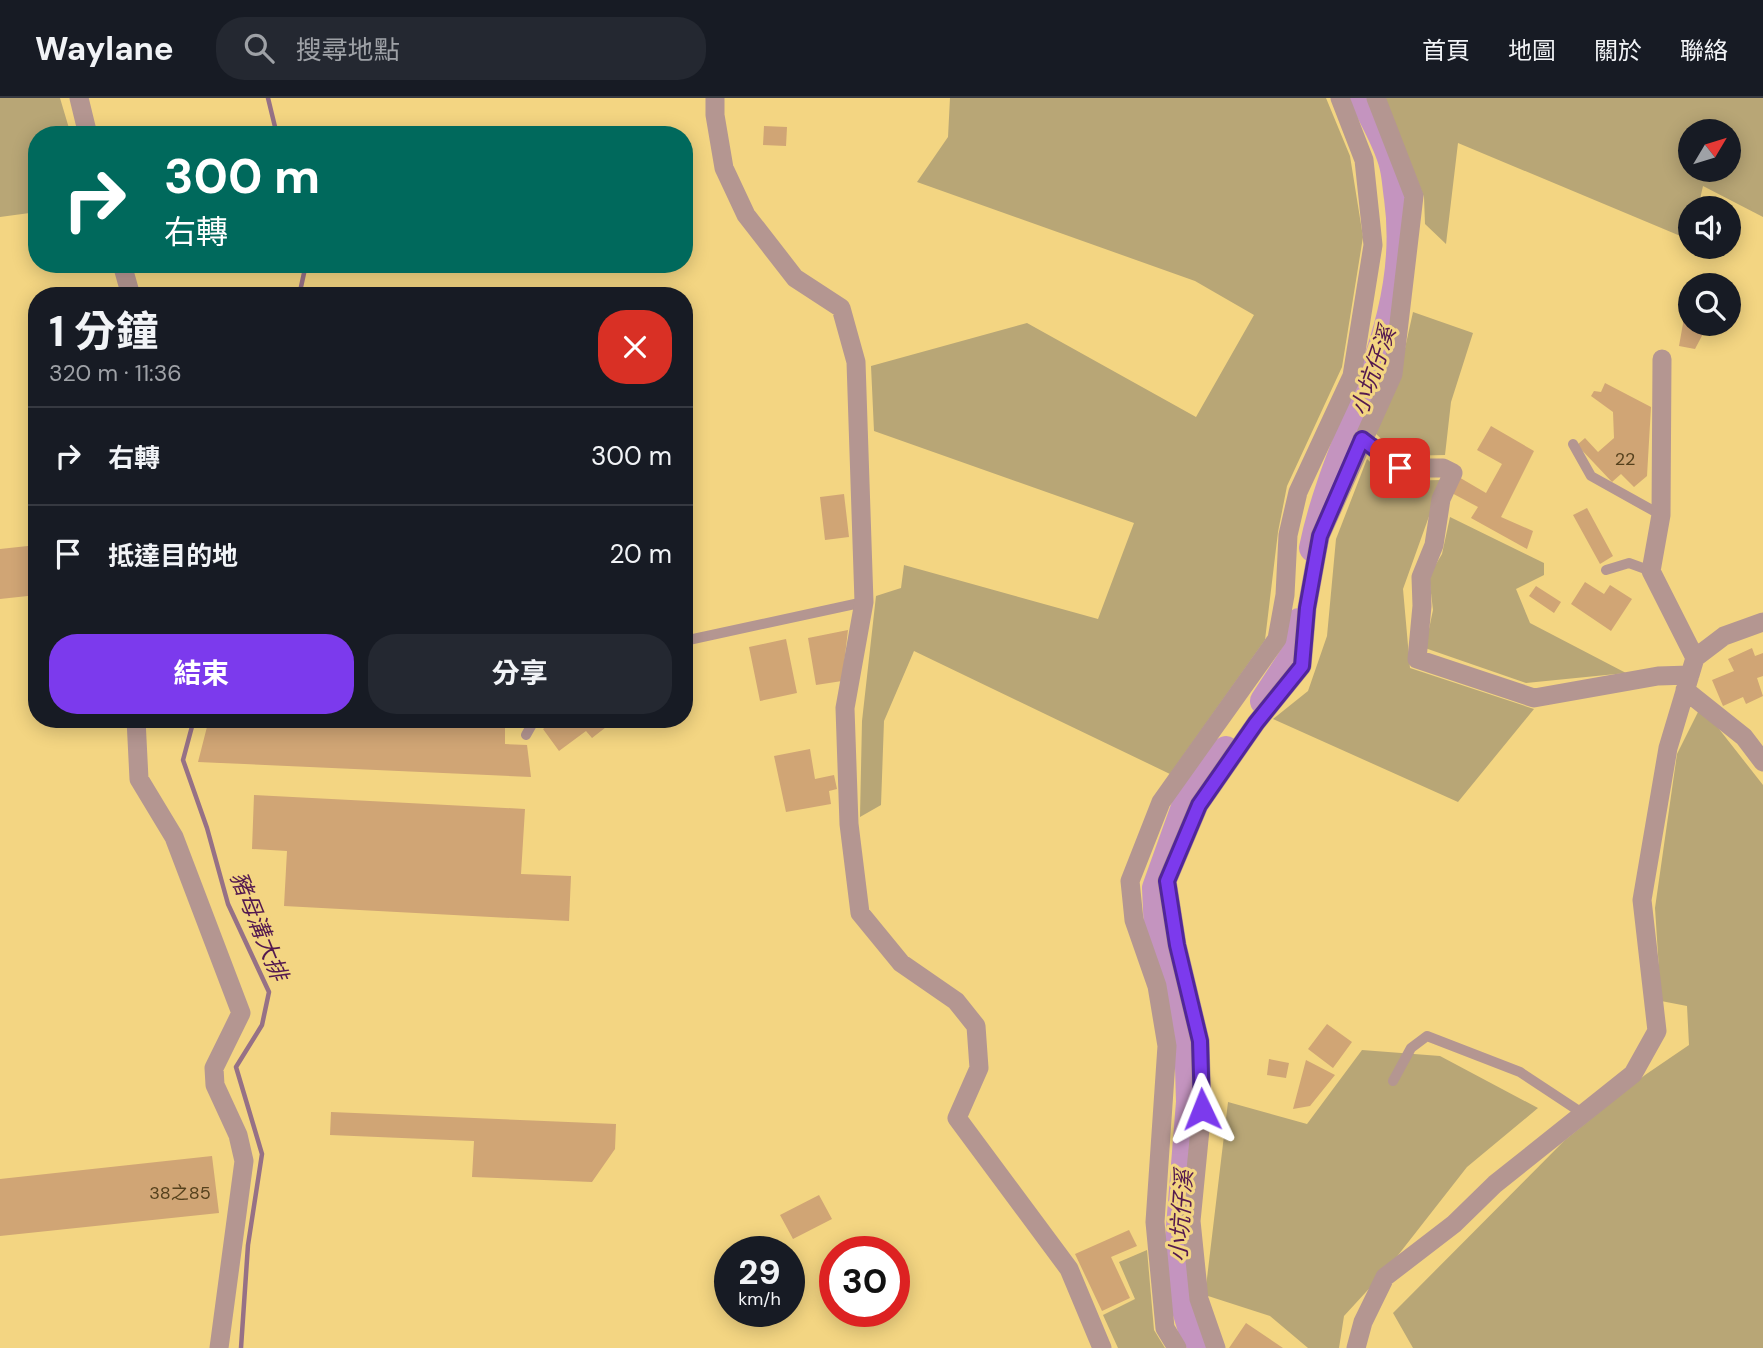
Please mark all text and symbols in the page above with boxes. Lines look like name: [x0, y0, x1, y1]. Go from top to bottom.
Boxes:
search box: [216, 17, 706, 80]
text: Waylane: [35, 27, 174, 70]
icon: search: [240, 29, 278, 67]
text: 搜尋地點: [296, 33, 400, 67]
text: 首頁: [1422, 35, 1470, 66]
text: 地圖: [1508, 35, 1556, 66]
text: 關於: [1594, 35, 1642, 66]
text: 聯絡: [1680, 35, 1728, 66]
north arrow: [1678, 119, 1741, 182]
map controls: [1678, 119, 1741, 336]
text: 300 m: [164, 144, 320, 208]
icon: right: [49, 154, 140, 245]
button: sound: [1678, 196, 1741, 259]
text: 右轉: [164, 211, 228, 253]
button: search: [1678, 273, 1741, 336]
text: 1 分鐘: [49, 304, 158, 359]
button: close: [598, 310, 672, 384]
water label: 小坑仔溪: [1344, 320, 1403, 419]
text: 320 m · 11:36: [49, 358, 182, 388]
icon: right: [49, 437, 87, 475]
pin: [1370, 438, 1430, 498]
text: 300 m: [591, 439, 672, 473]
text: 右轉: [108, 441, 160, 475]
house number: 22: [1615, 447, 1635, 471]
icon: arrive: [1381, 449, 1419, 487]
icon: arrive: [49, 535, 87, 573]
text: 20 m: [609, 537, 672, 571]
text: 抵達目的地: [108, 539, 238, 573]
button: 結束: [49, 634, 354, 714]
button: 分享: [368, 634, 672, 714]
water label: 豬母溝大排: [224, 867, 296, 988]
position arrow: [1165, 1072, 1239, 1146]
water label: 小坑仔溪: [1163, 1166, 1199, 1263]
house number: 38之85: [149, 1181, 211, 1205]
speed limit sign: 30: [819, 1236, 910, 1327]
text: 29: [738, 1249, 781, 1295]
text: km/h: [738, 1287, 781, 1311]

